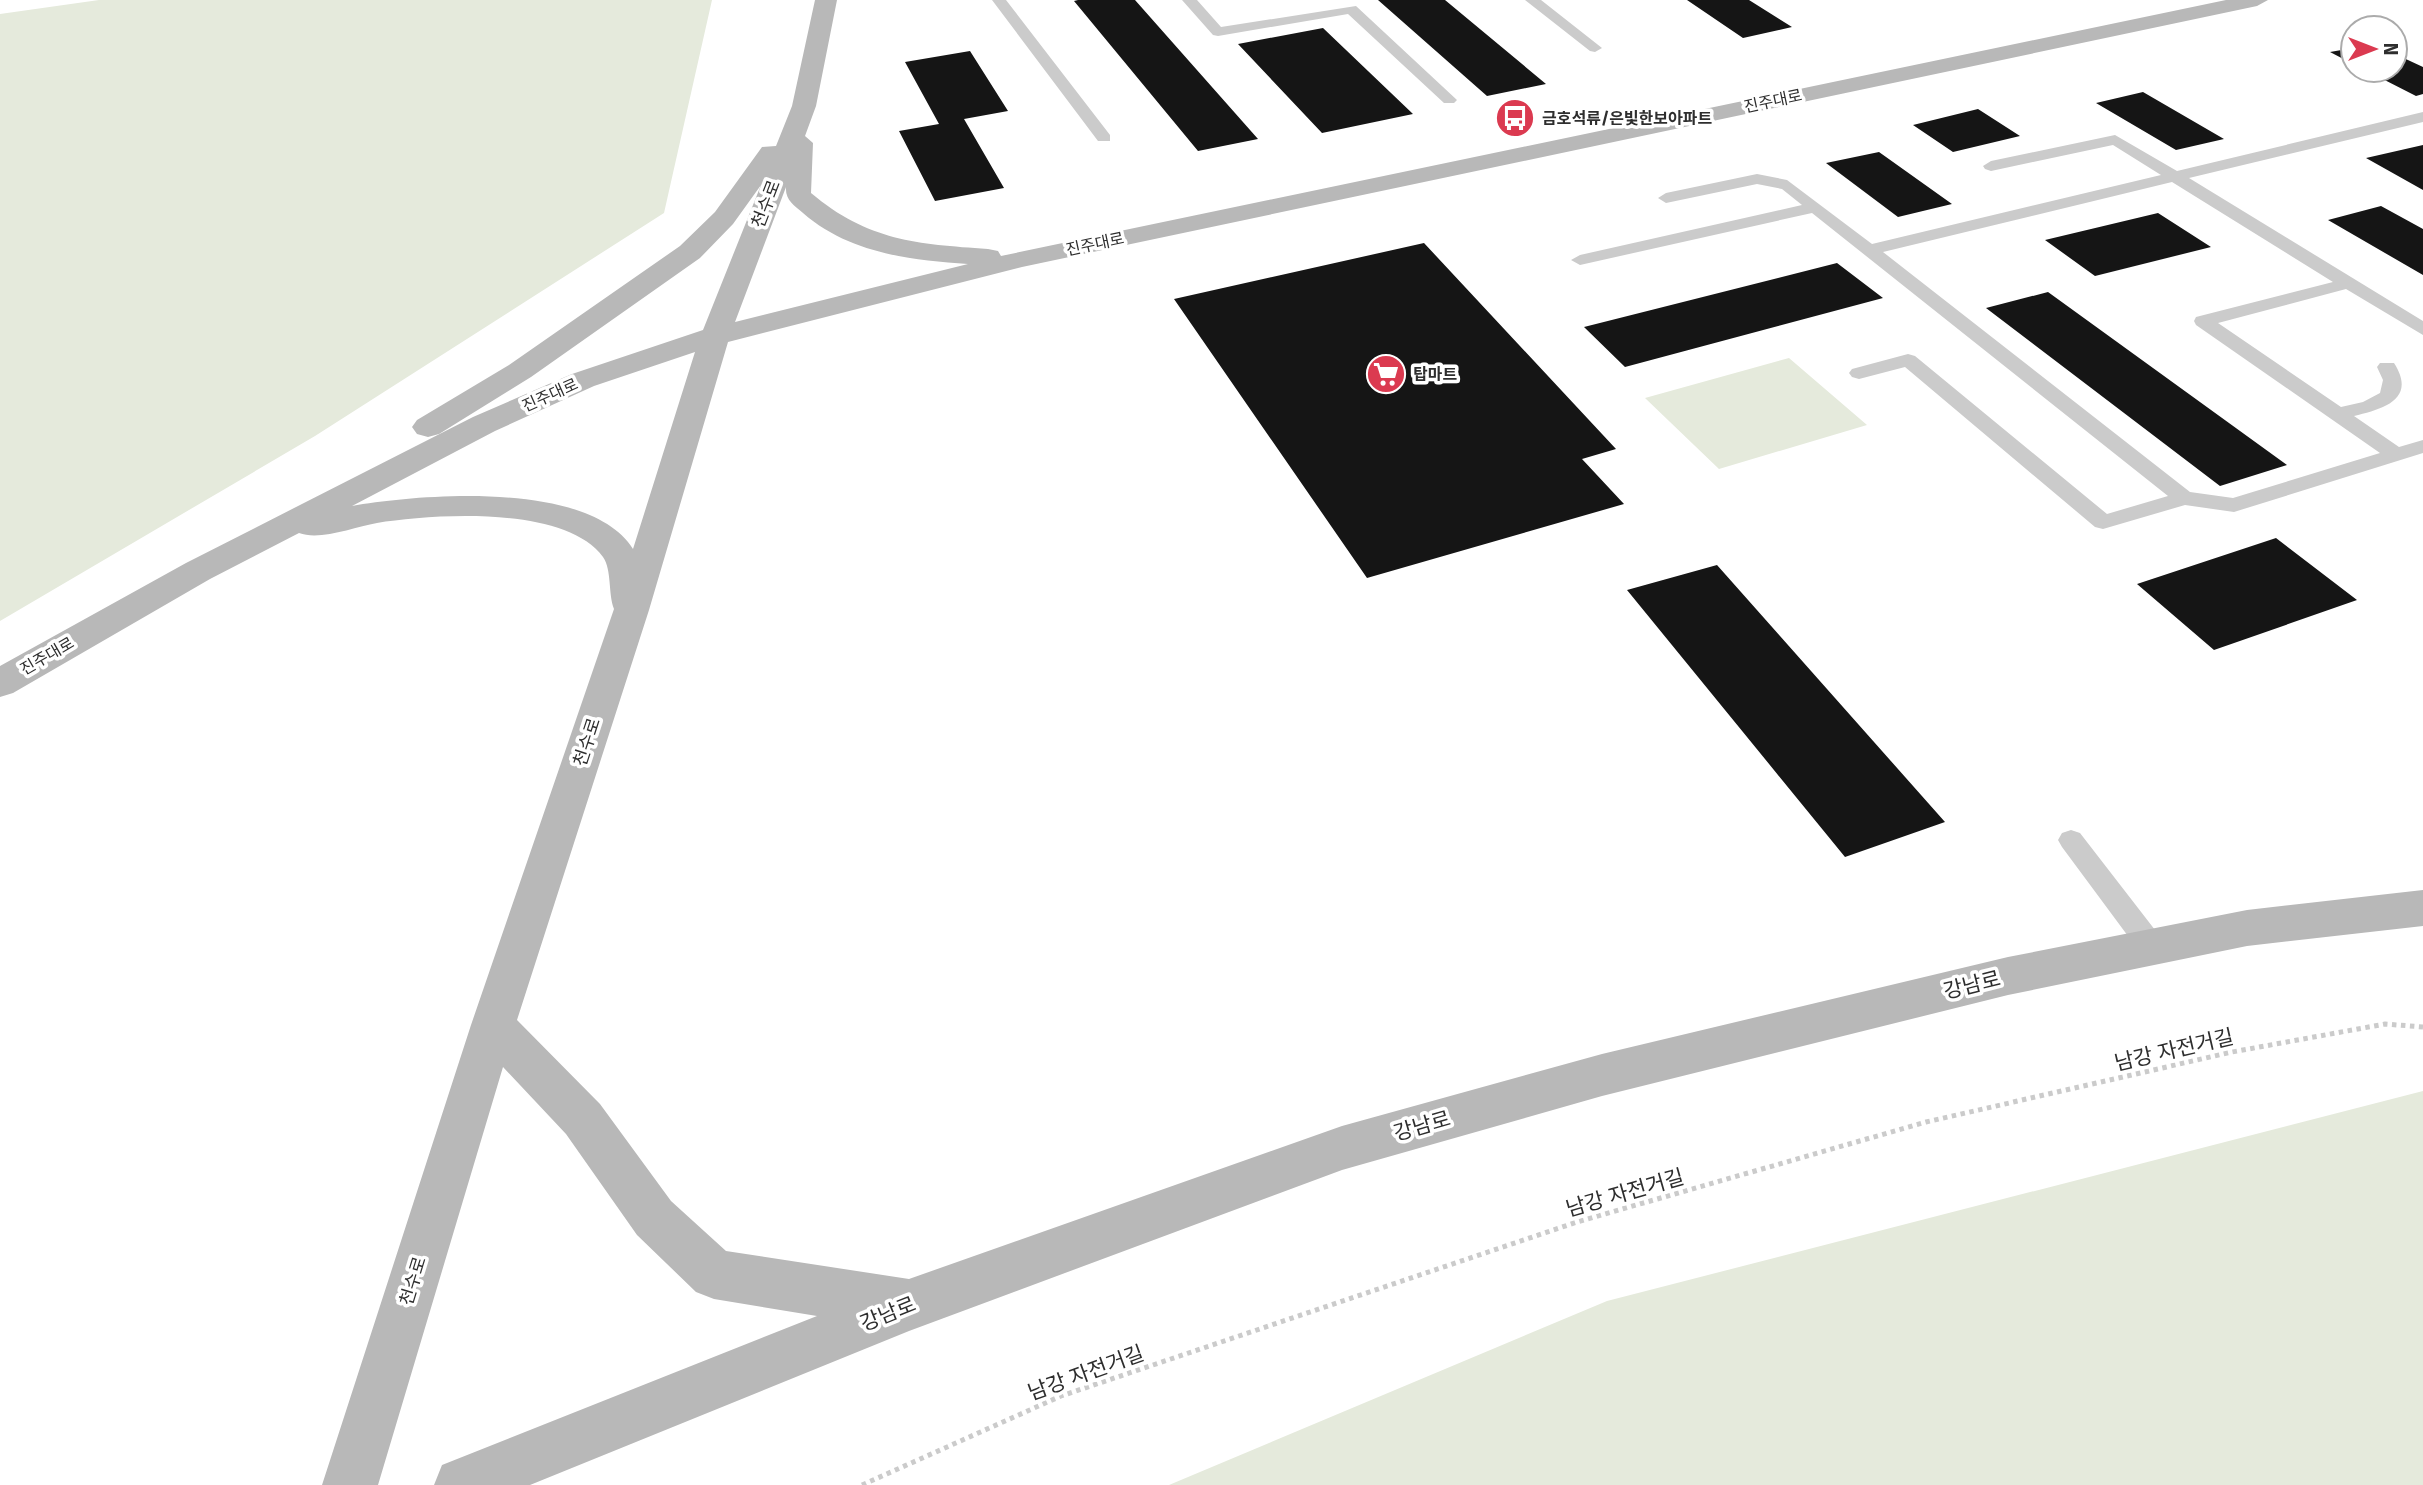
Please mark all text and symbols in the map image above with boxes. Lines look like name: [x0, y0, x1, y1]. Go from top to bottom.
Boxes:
north arrow: [2339, 14, 2409, 84]
text: N: [2379, 43, 2402, 55]
street label: 진주대로: [1742, 86, 1804, 116]
bus stop icon: 금호석류/은빛한보아파트: [1494, 97, 1536, 139]
place label: 금호석류/은빛한보아파트: [1542, 109, 1713, 128]
street label: 천수로: [747, 177, 785, 231]
street label: 진주대로: [1064, 229, 1126, 259]
supermarket icon: 탑마트: [1365, 353, 1407, 395]
place label: 탑마트: [1413, 365, 1457, 384]
street label: 진주대로: [519, 374, 581, 416]
street label: 진주대로: [17, 633, 77, 679]
street label: 천수로: [569, 715, 605, 769]
street label: 강남로: [1941, 965, 2003, 1005]
street label: 남강 자전거길: [2112, 1024, 2236, 1076]
street label: 강남로: [1391, 1106, 1453, 1146]
street label: 남강 자전거길: [1563, 1164, 1687, 1222]
street label: 천수로: [395, 1254, 431, 1308]
street label: 강남로: [856, 1291, 920, 1337]
street label: 남강 자전거길: [1024, 1340, 1148, 1406]

